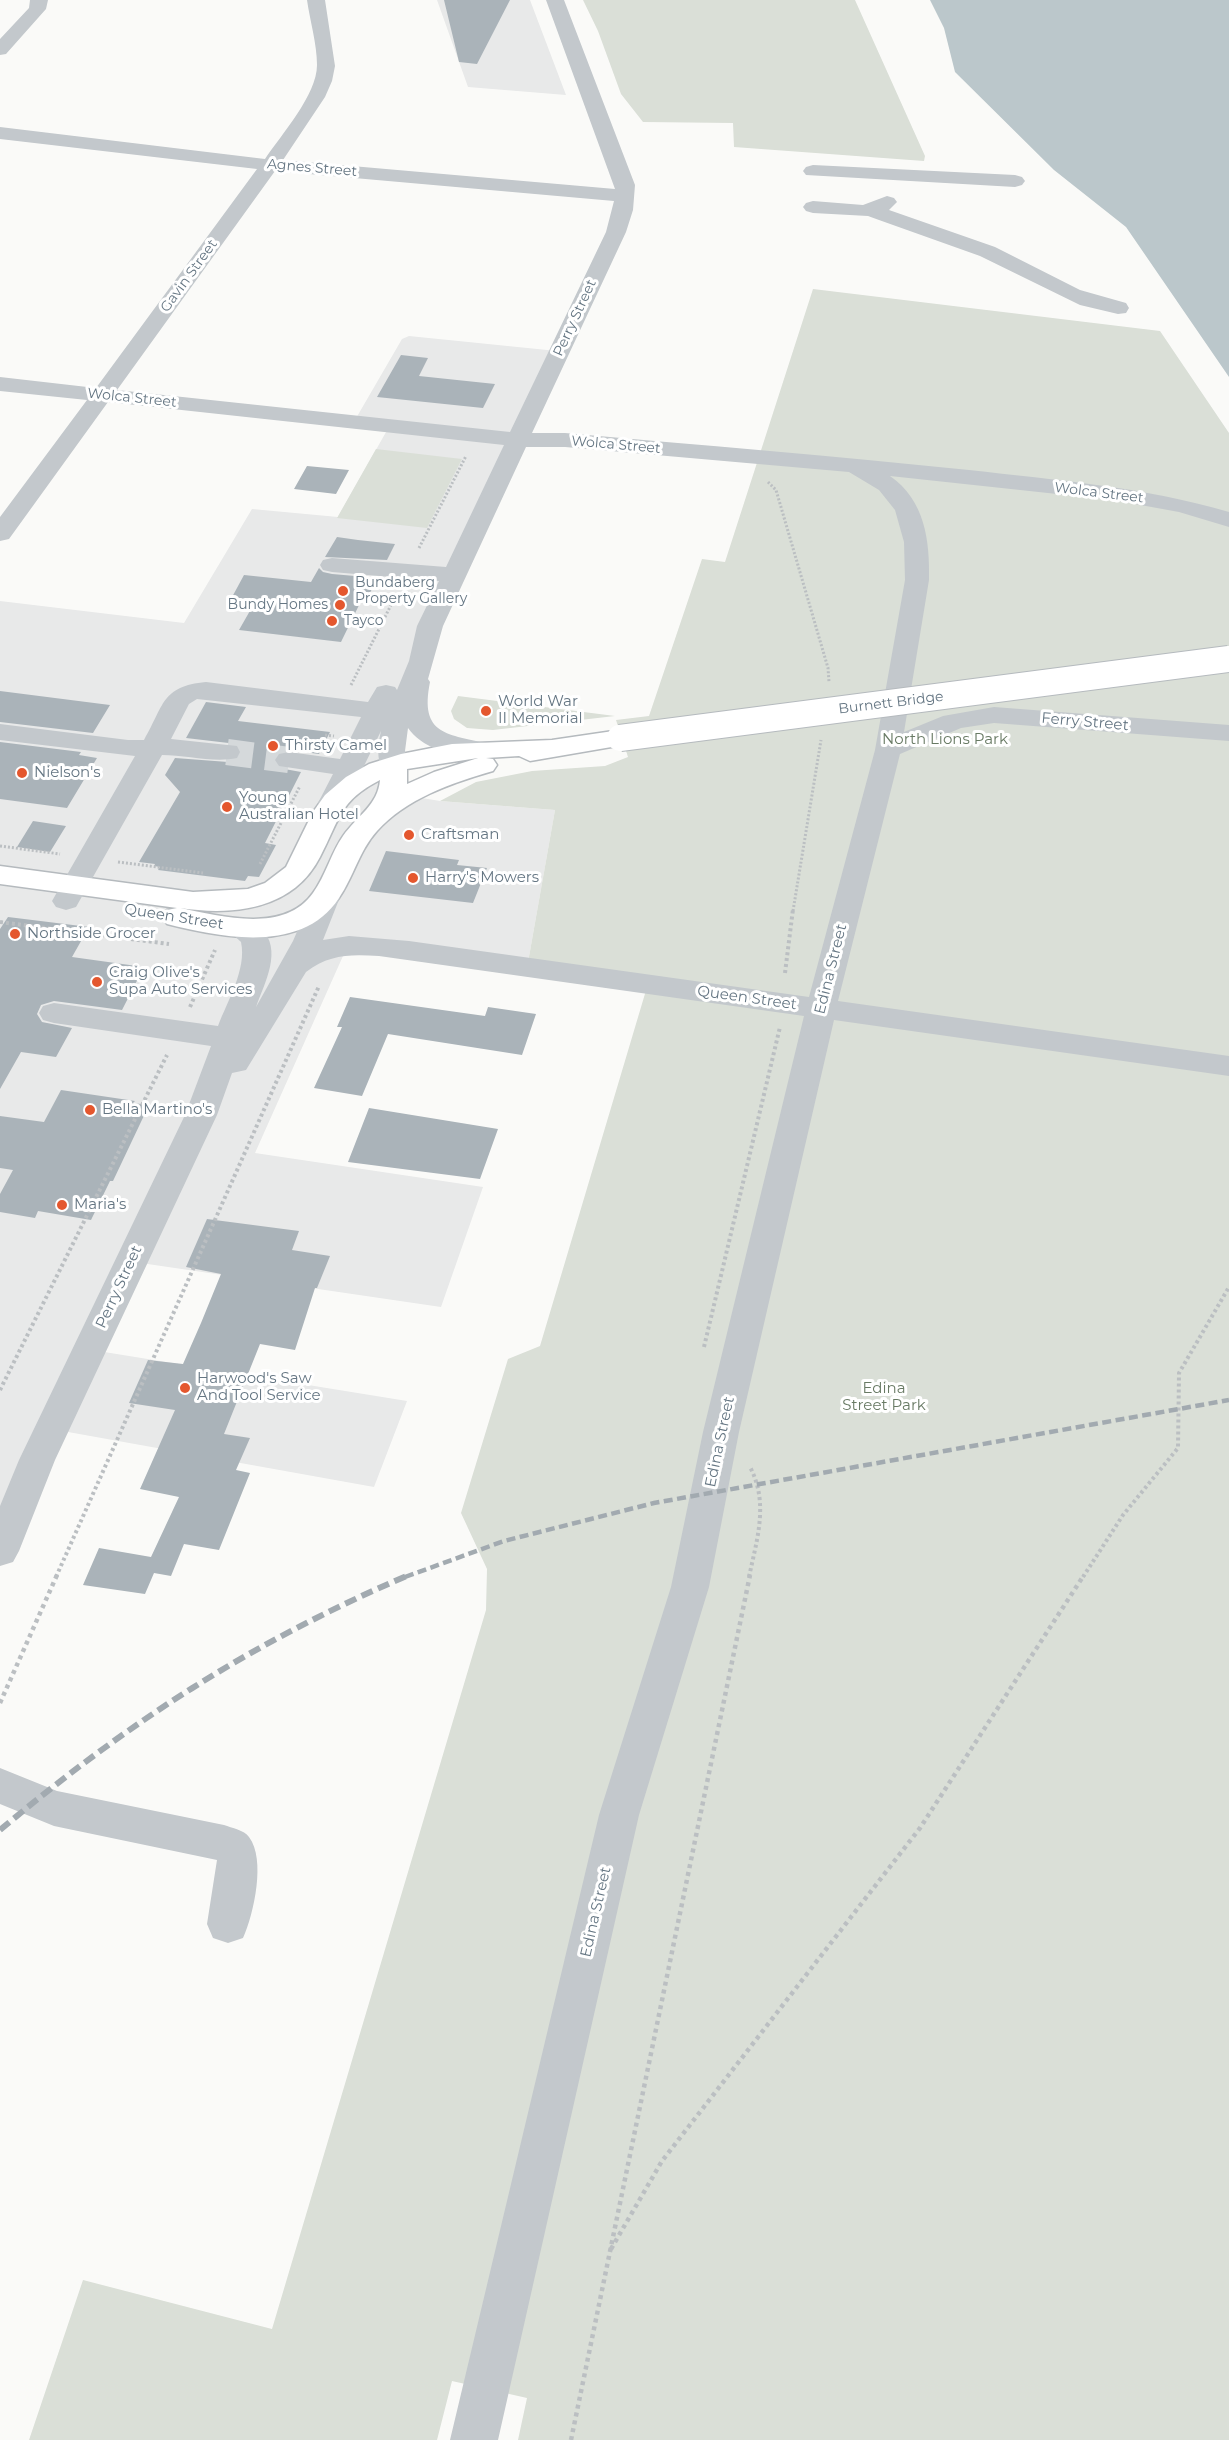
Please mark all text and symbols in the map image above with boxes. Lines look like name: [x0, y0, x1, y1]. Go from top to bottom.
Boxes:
street label: Agnes Street: [266, 156, 358, 180]
street label: Gavin Street: [157, 236, 221, 316]
street label: Perry Street: [550, 277, 600, 359]
street label: Wolca Street: [87, 385, 177, 411]
street label: Wolca Street: [571, 433, 661, 457]
street label: Wolca Street: [1054, 479, 1144, 507]
place label: Bundaberg Property Gallery: [355, 575, 467, 608]
marker: Bundaberg Property Gallery: [336, 584, 350, 598]
place label: Bundy Homes: [228, 597, 328, 613]
marker: Bundy Homes: [333, 598, 347, 612]
place label: Tayco: [344, 613, 384, 629]
marker: Tayco: [325, 614, 339, 628]
street label: Burnett Bridge: [838, 688, 944, 718]
place label: World War II Memorial: [498, 693, 583, 728]
marker: World War II Memorial: [479, 704, 493, 718]
street label: Ferry Street: [1041, 709, 1129, 735]
park label: North Lions Park: [882, 731, 1008, 749]
place label: Thirsty Camel: [285, 737, 387, 755]
marker: Thirsty Camel: [266, 739, 280, 753]
place label: Nielson's: [34, 764, 101, 782]
marker: Nielson's: [15, 766, 29, 780]
place label: Young Australian Hotel: [239, 789, 359, 824]
marker: Young Australian Hotel: [220, 800, 234, 814]
place label: Craftsman: [421, 826, 499, 844]
marker: Craftsman: [402, 828, 416, 842]
place label: Harry's Mowers: [425, 869, 539, 887]
marker: Harry's Mowers: [406, 871, 420, 885]
street label: Queen Street: [123, 900, 225, 934]
street label: Edina Street: [811, 922, 851, 1016]
place label: Northside Grocer: [27, 925, 156, 943]
marker: Northside Grocer: [8, 927, 22, 941]
place label: Craig Olive's Supa Auto Services: [109, 964, 252, 999]
marker: Craig Olive's Supa Auto Services: [90, 975, 104, 989]
street label: Queen Street: [696, 982, 798, 1014]
place label: Bella Martino's: [102, 1101, 212, 1119]
marker: Bella Martino's: [83, 1103, 97, 1117]
place label: Maria's: [74, 1196, 126, 1214]
marker: Maria's: [55, 1198, 69, 1212]
street label: Perry Street: [92, 1243, 146, 1331]
place label: Harwood's Saw And Tool Service: [197, 1370, 321, 1405]
park label: Edina Street Park: [842, 1380, 926, 1415]
marker: Harwood's Saw And Tool Service: [178, 1381, 192, 1395]
street label: Edina Street: [702, 1395, 738, 1489]
street label: Edina Street: [577, 1865, 615, 1959]

